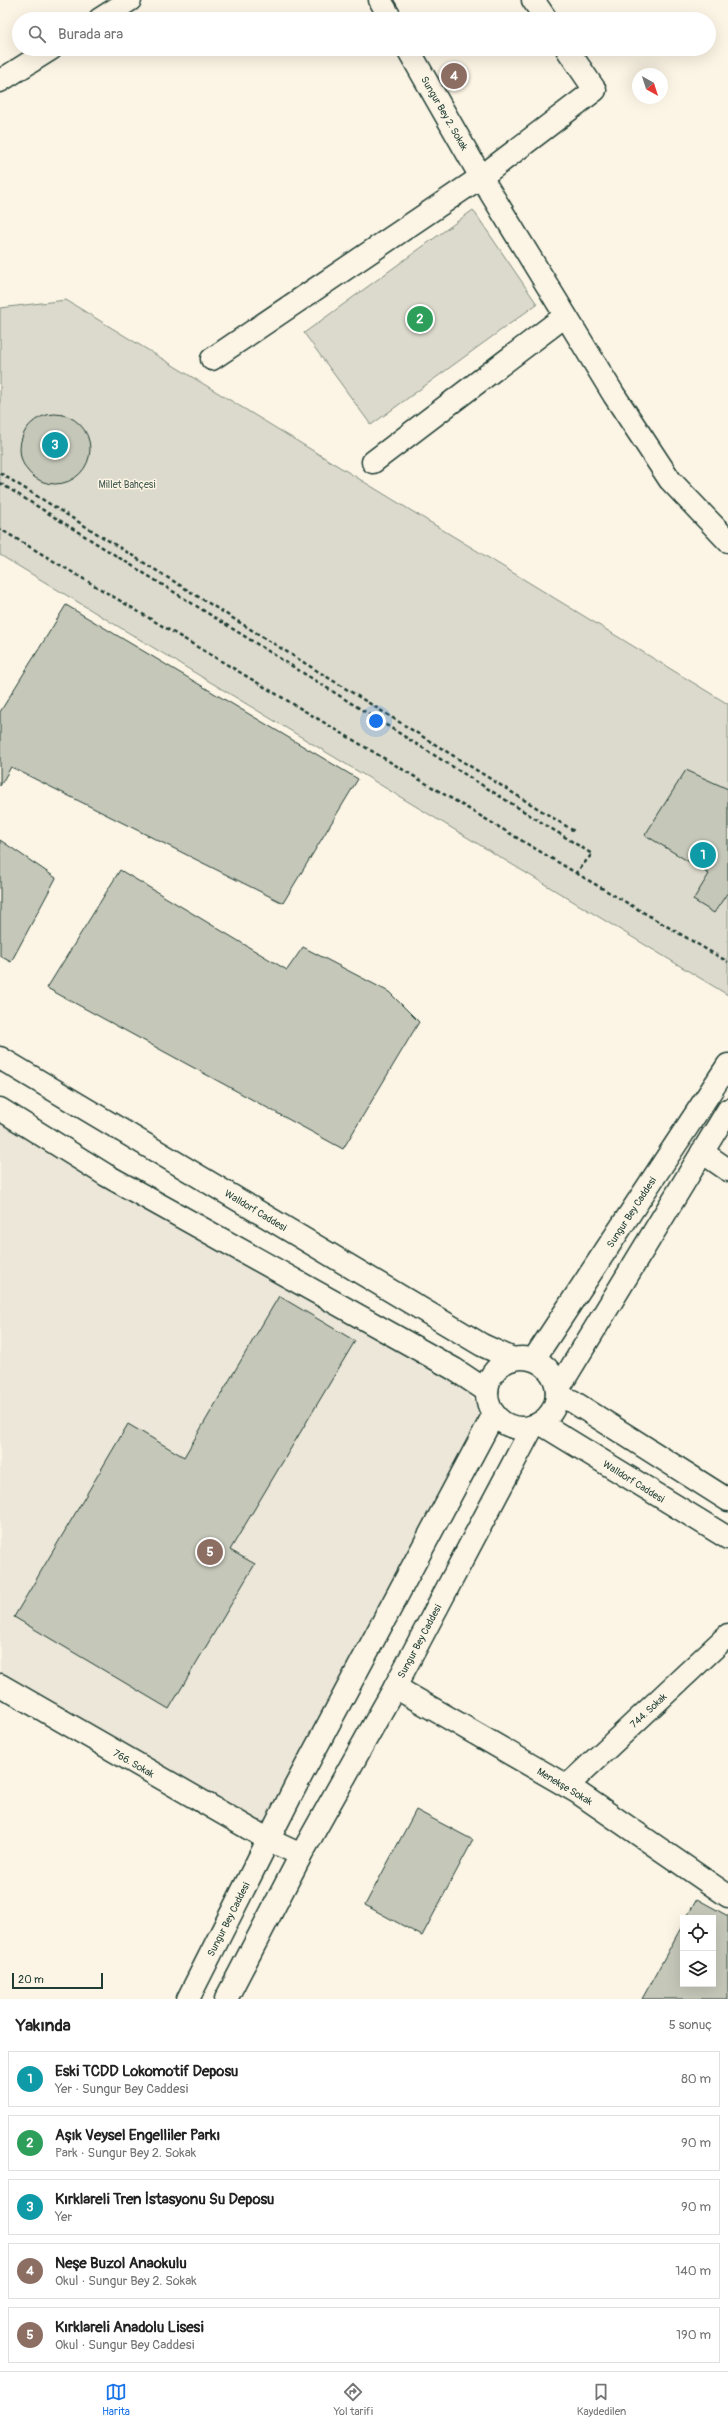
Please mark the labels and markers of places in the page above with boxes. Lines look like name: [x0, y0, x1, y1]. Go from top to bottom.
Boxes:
pin: 4: [441, 61, 467, 91]
pin: 2: [407, 304, 433, 334]
pin: 3: [42, 430, 68, 460]
pin: 1: [690, 840, 716, 870]
pin: 5: [197, 1537, 223, 1567]

